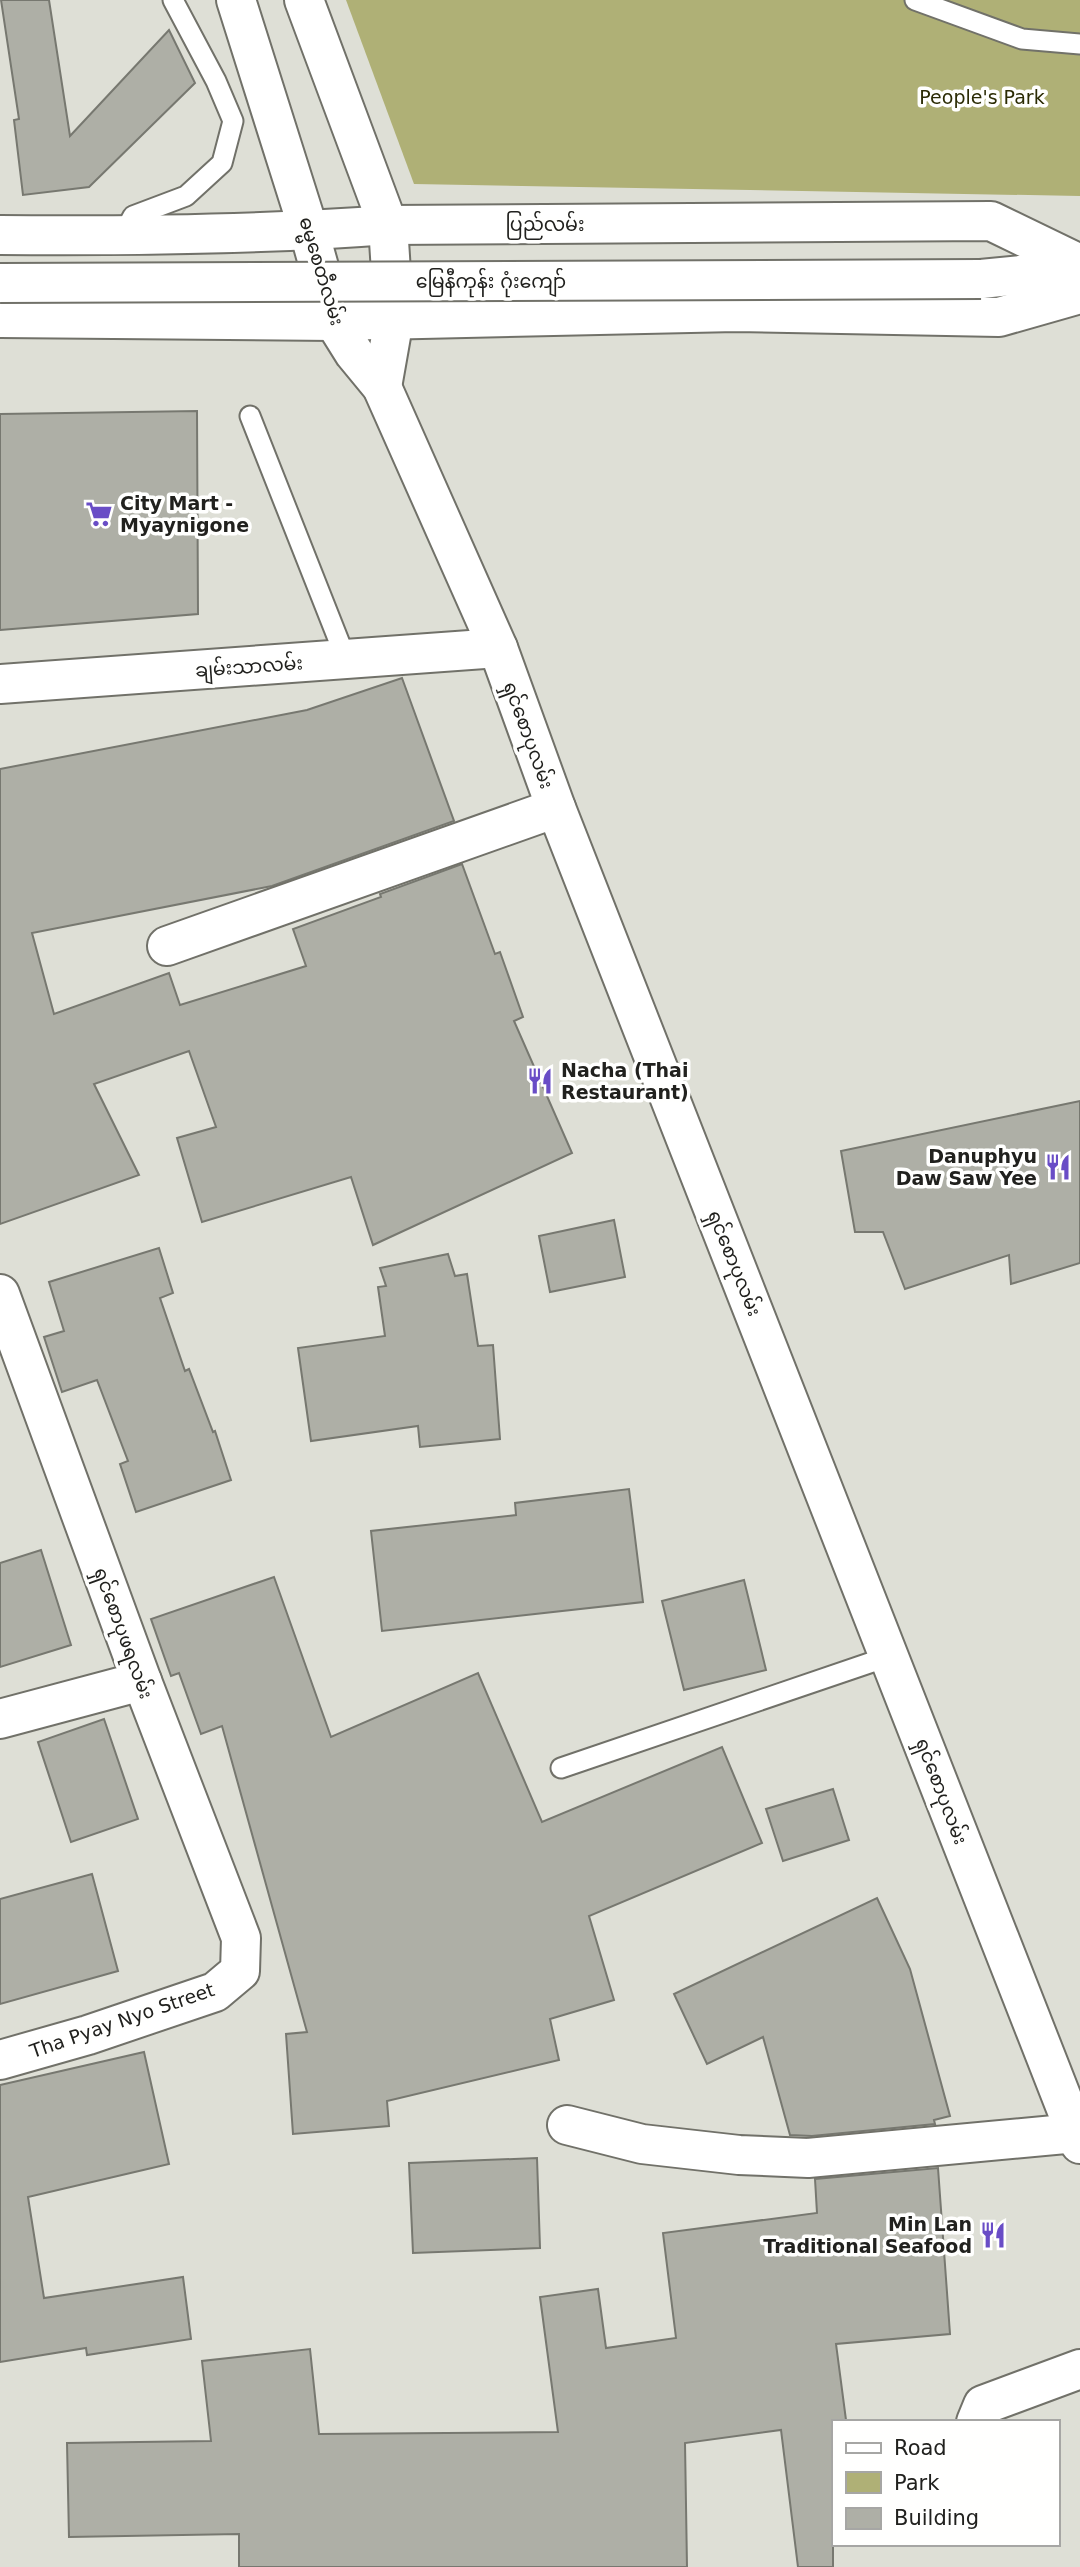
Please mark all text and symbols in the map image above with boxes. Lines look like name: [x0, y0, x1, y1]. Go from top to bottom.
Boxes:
park label: People's Park: [919, 86, 1045, 108]
street label: ပြည်လမ်း: [505, 210, 585, 240]
street label: ဓမ္မစေတီလမ်း: [290, 213, 352, 330]
street label: မြေနီကုန်း ဂုံးကျော်: [416, 267, 566, 298]
place label: City Mart - Myaynigone: [120, 492, 249, 536]
supermarket icon: City Mart - Myaynigone: [84, 499, 114, 529]
street label: ချမ်းသာလမ်း: [194, 648, 304, 686]
street label: ရှင်စောပုလမ်း: [494, 678, 561, 793]
place label: Nacha (Thai Restaurant): [561, 1059, 689, 1103]
restaurant icon: Nacha (Thai Restaurant): [525, 1066, 555, 1096]
place label: Danuphyu Daw Saw Yee: [896, 1145, 1037, 1189]
restaurant icon: Danuphyu Daw Saw Yee: [1043, 1152, 1073, 1182]
street label: ရှင်စောပုလမ်း: [698, 1206, 769, 1321]
street label: ရှင်စောပုဖရလမ်း: [84, 1563, 161, 1704]
street label: ရှင်စောပုလမ်း: [906, 1734, 975, 1849]
street label: Tha Pyay Nyo Street: [26, 1978, 217, 2062]
place label: Min Lan Traditional Seafood: [763, 2213, 972, 2257]
restaurant icon: Min Lan Traditional Seafood: [978, 2220, 1008, 2250]
legend: [832, 2420, 1059, 2546]
text: Road: [894, 2436, 947, 2460]
text: Park: [894, 2471, 940, 2495]
text: Building: [894, 2506, 979, 2530]

